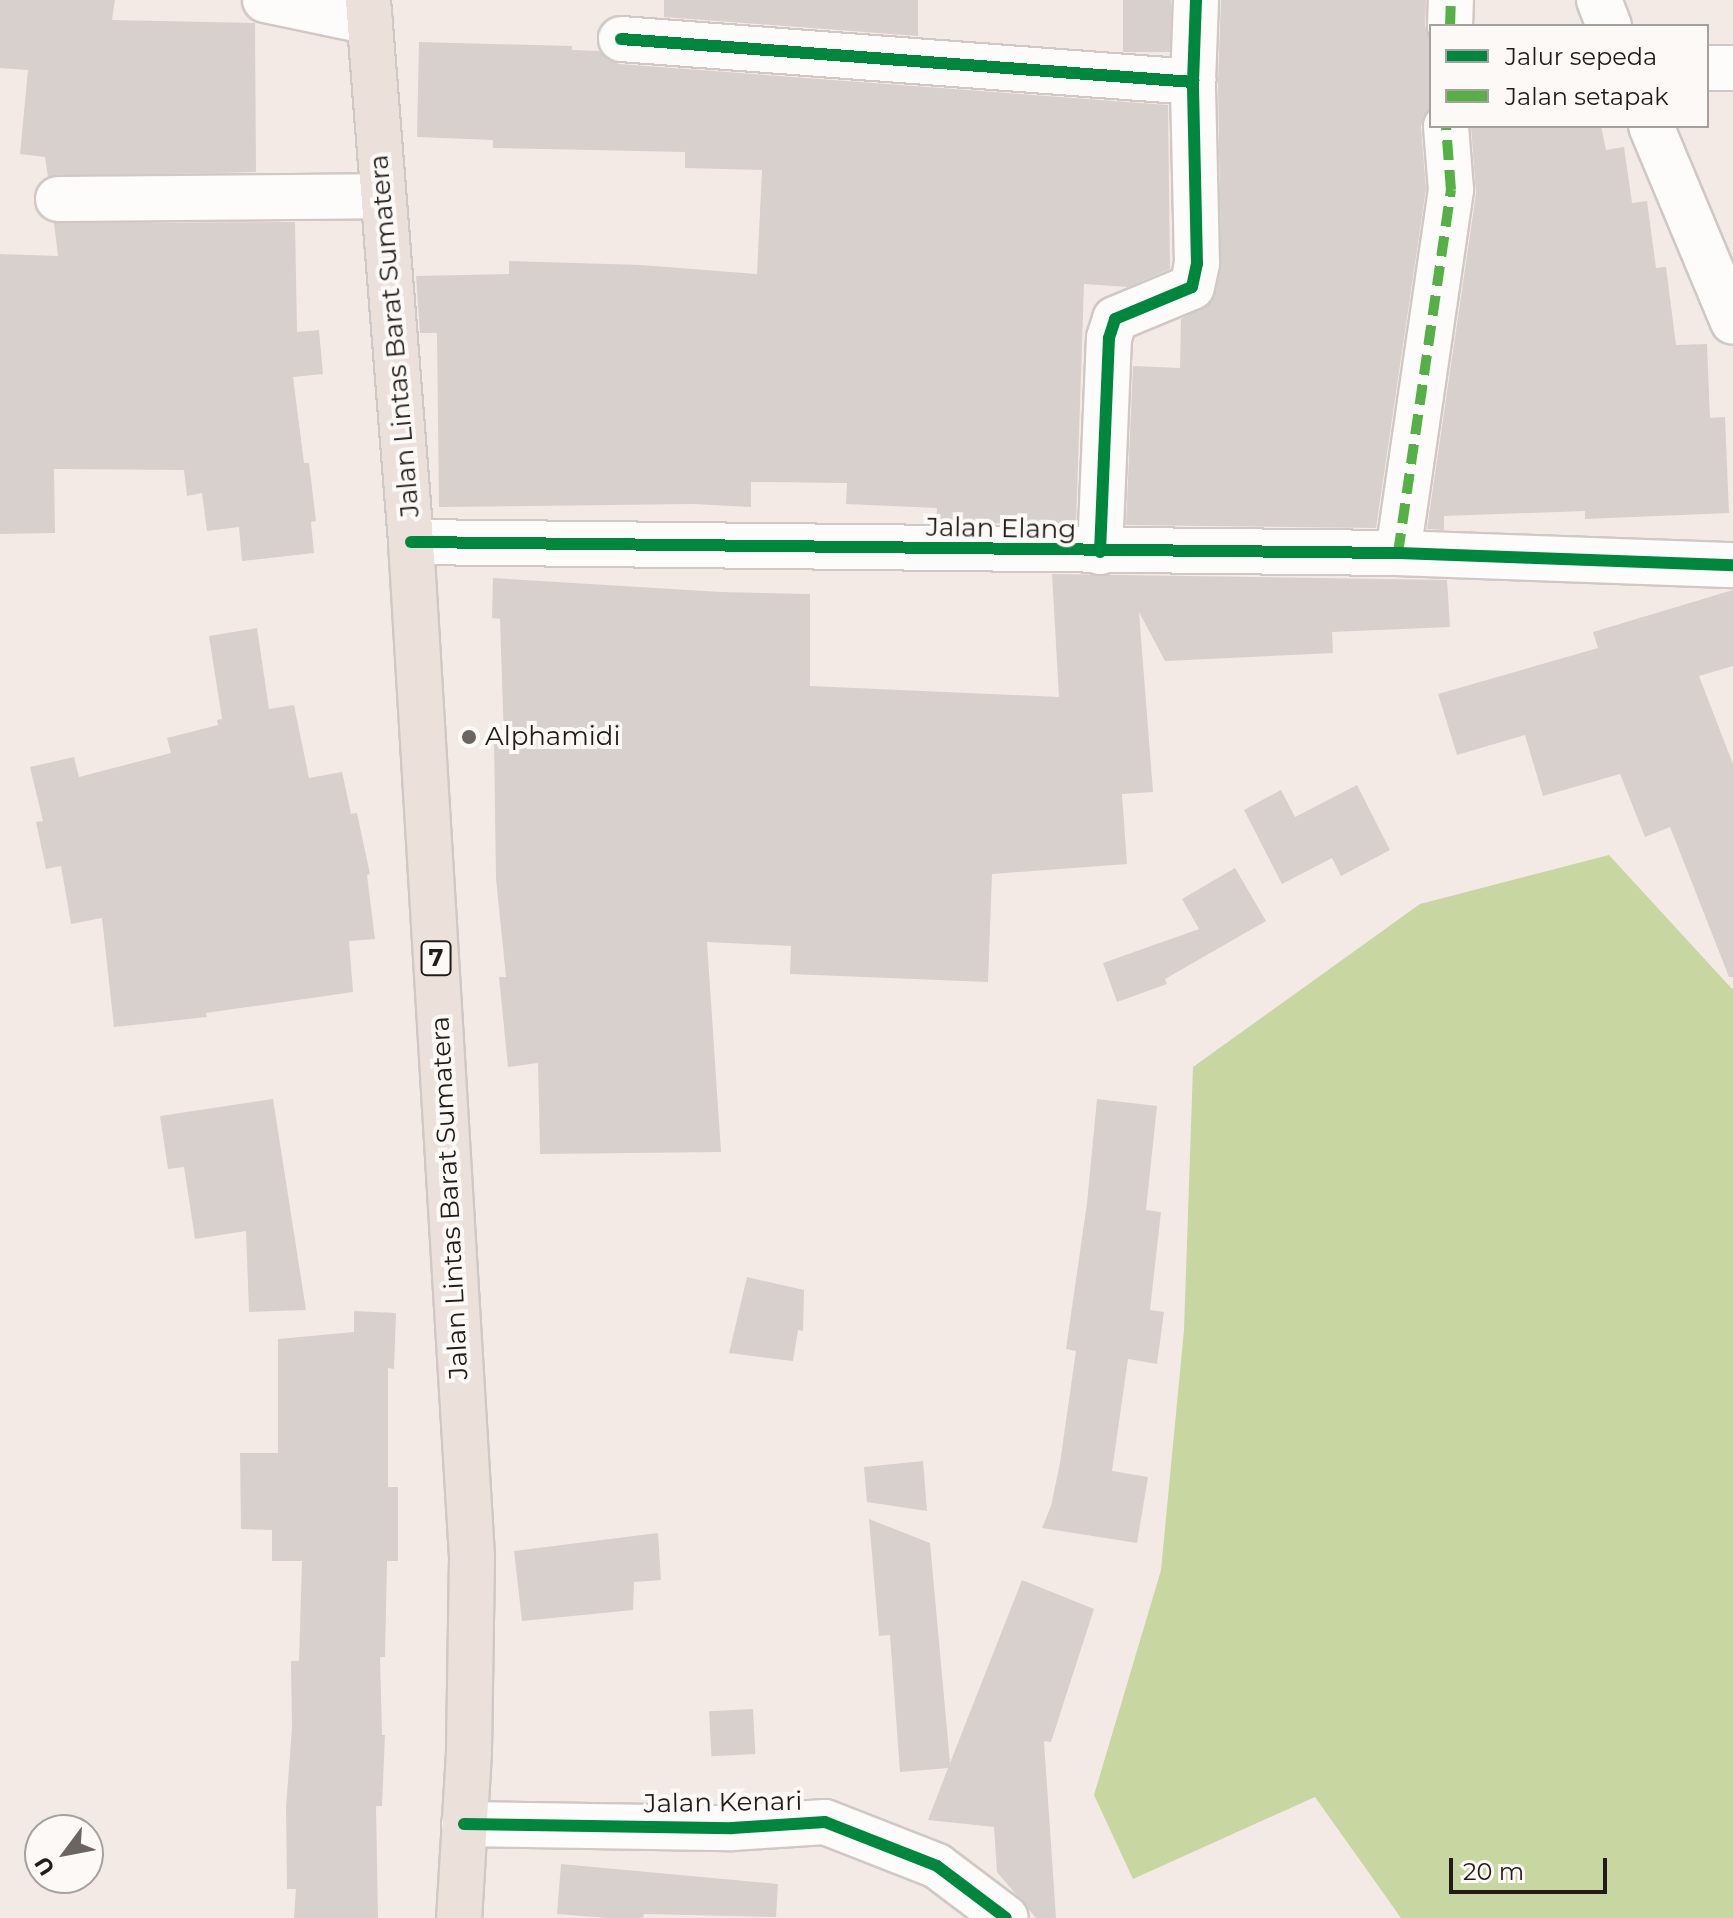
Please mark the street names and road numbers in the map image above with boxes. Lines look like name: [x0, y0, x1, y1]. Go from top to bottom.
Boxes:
street label: Jalan Lintas Barat Sumatera: [364, 153, 426, 519]
street label: Jalan Elang: [926, 512, 1076, 546]
road number: 7: [420, 938, 452, 978]
street label: Jalan Lintas Barat Sumatera: [425, 1016, 475, 1380]
street label: Jalan Kenari: [643, 1786, 803, 1820]

